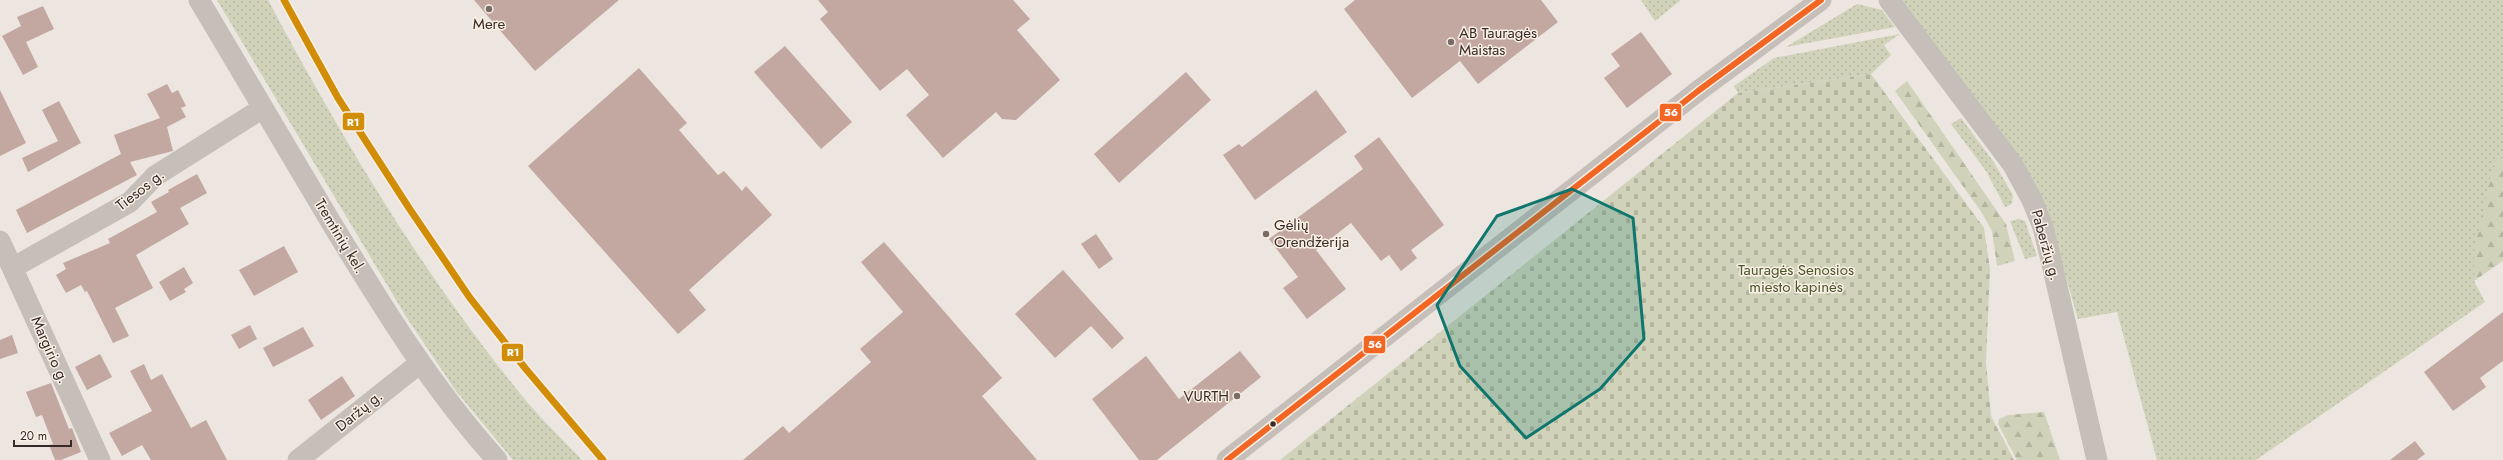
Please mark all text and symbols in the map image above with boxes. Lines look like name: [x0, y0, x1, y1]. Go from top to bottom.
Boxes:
marker: Mere: [484, 4, 494, 14]
place label: Mere: [473, 13, 506, 35]
place label: AB Tauragės Maistas: [1459, 22, 1537, 61]
marker: AB Tauragės Maistas: [1446, 37, 1456, 47]
line badge: 56: [1659, 103, 1682, 122]
text: 56: [1664, 104, 1678, 120]
line badge: R1: [342, 112, 365, 131]
text: R1: [347, 114, 359, 130]
street label: Tiesos g.: [111, 164, 169, 216]
street label: Tremtinių kel.: [309, 194, 371, 278]
street label: Paberžių g.: [2025, 207, 2067, 283]
place label: Gėlių Orendžerija: [1274, 214, 1349, 253]
marker: Gėlių Orendžerija: [1261, 229, 1271, 239]
park label: Tauragės Senosios miesto kapinės: [1738, 259, 1854, 298]
street label: Margirio g.: [25, 313, 75, 387]
line badge: 56: [1363, 335, 1386, 354]
text: 56: [1368, 336, 1382, 352]
line badge: R1: [501, 343, 524, 362]
text: R1: [507, 344, 519, 360]
street label: Daržų g.: [331, 385, 387, 437]
place label: VURTH: [1184, 385, 1229, 407]
marker: VURTH: [1232, 391, 1242, 401]
unlabelled marker: [1268, 419, 1278, 429]
scale bar: [14, 422, 71, 448]
text: 20 m: [20, 427, 47, 445]

